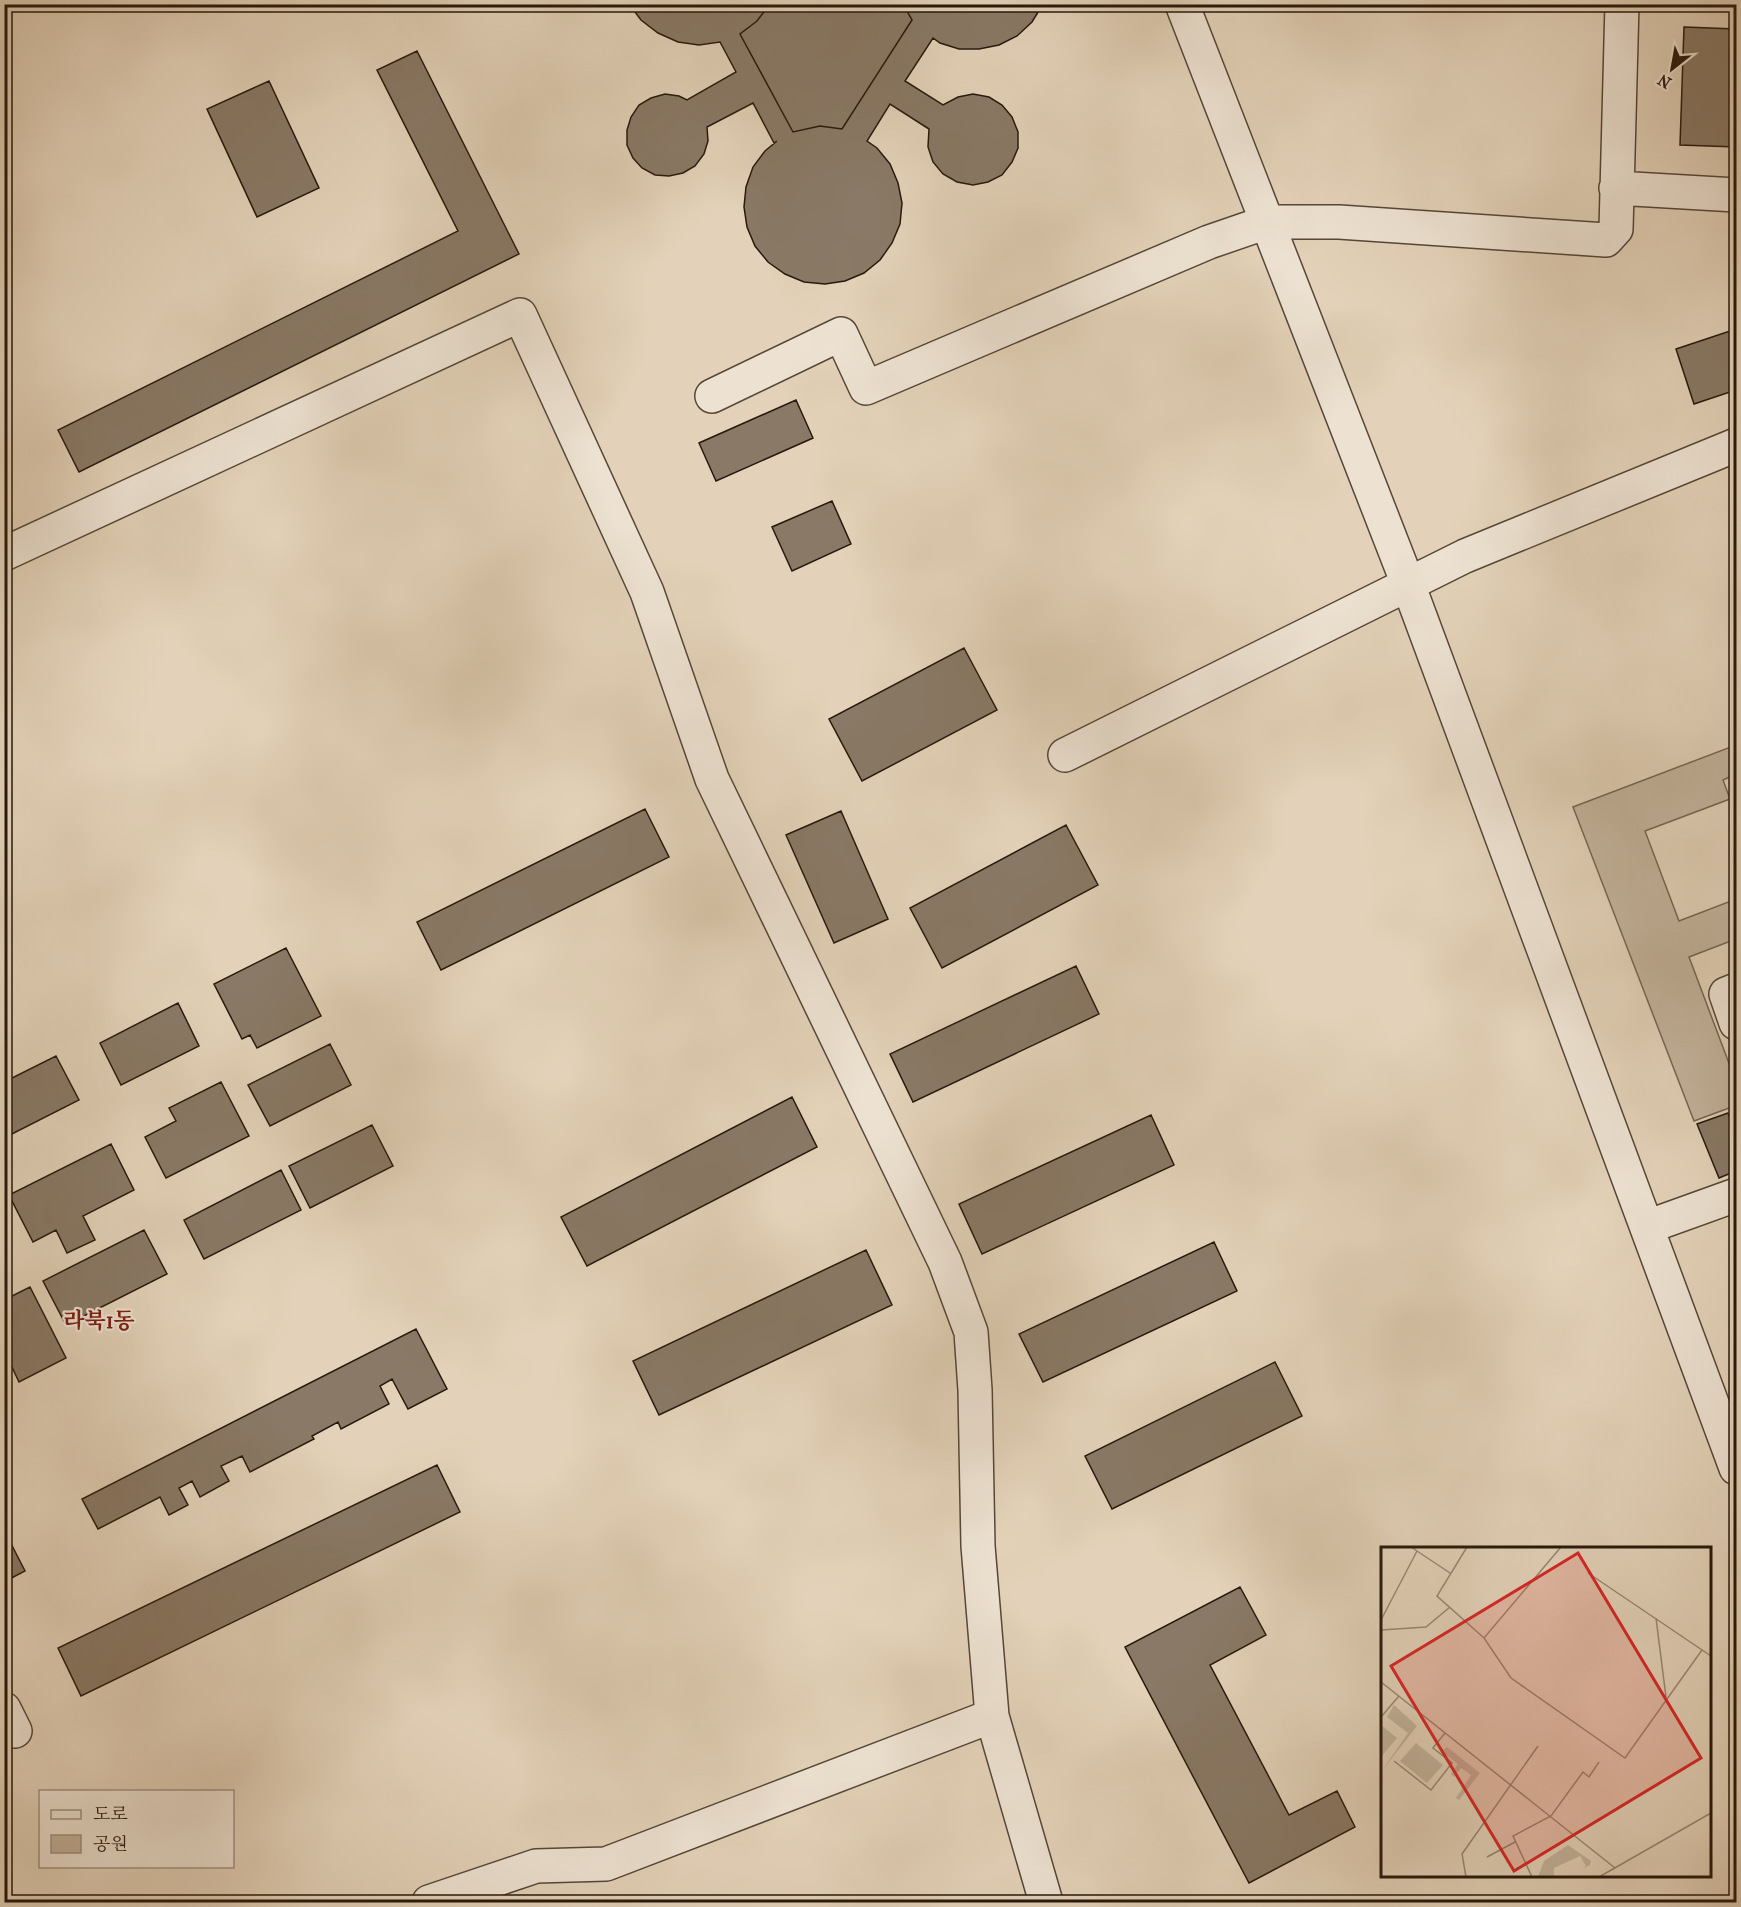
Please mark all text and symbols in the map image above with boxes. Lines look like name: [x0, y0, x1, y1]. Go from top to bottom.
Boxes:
north arrow: [1642, 39, 1702, 99]
text: N: [1654, 70, 1675, 93]
district label: 라북1동: [63, 1308, 135, 1334]
inset map: [1381, 1547, 1711, 1877]
legend: [39, 1790, 234, 1868]
text: 도로: [93, 1804, 128, 1825]
text: 공원: [93, 1834, 128, 1855]

